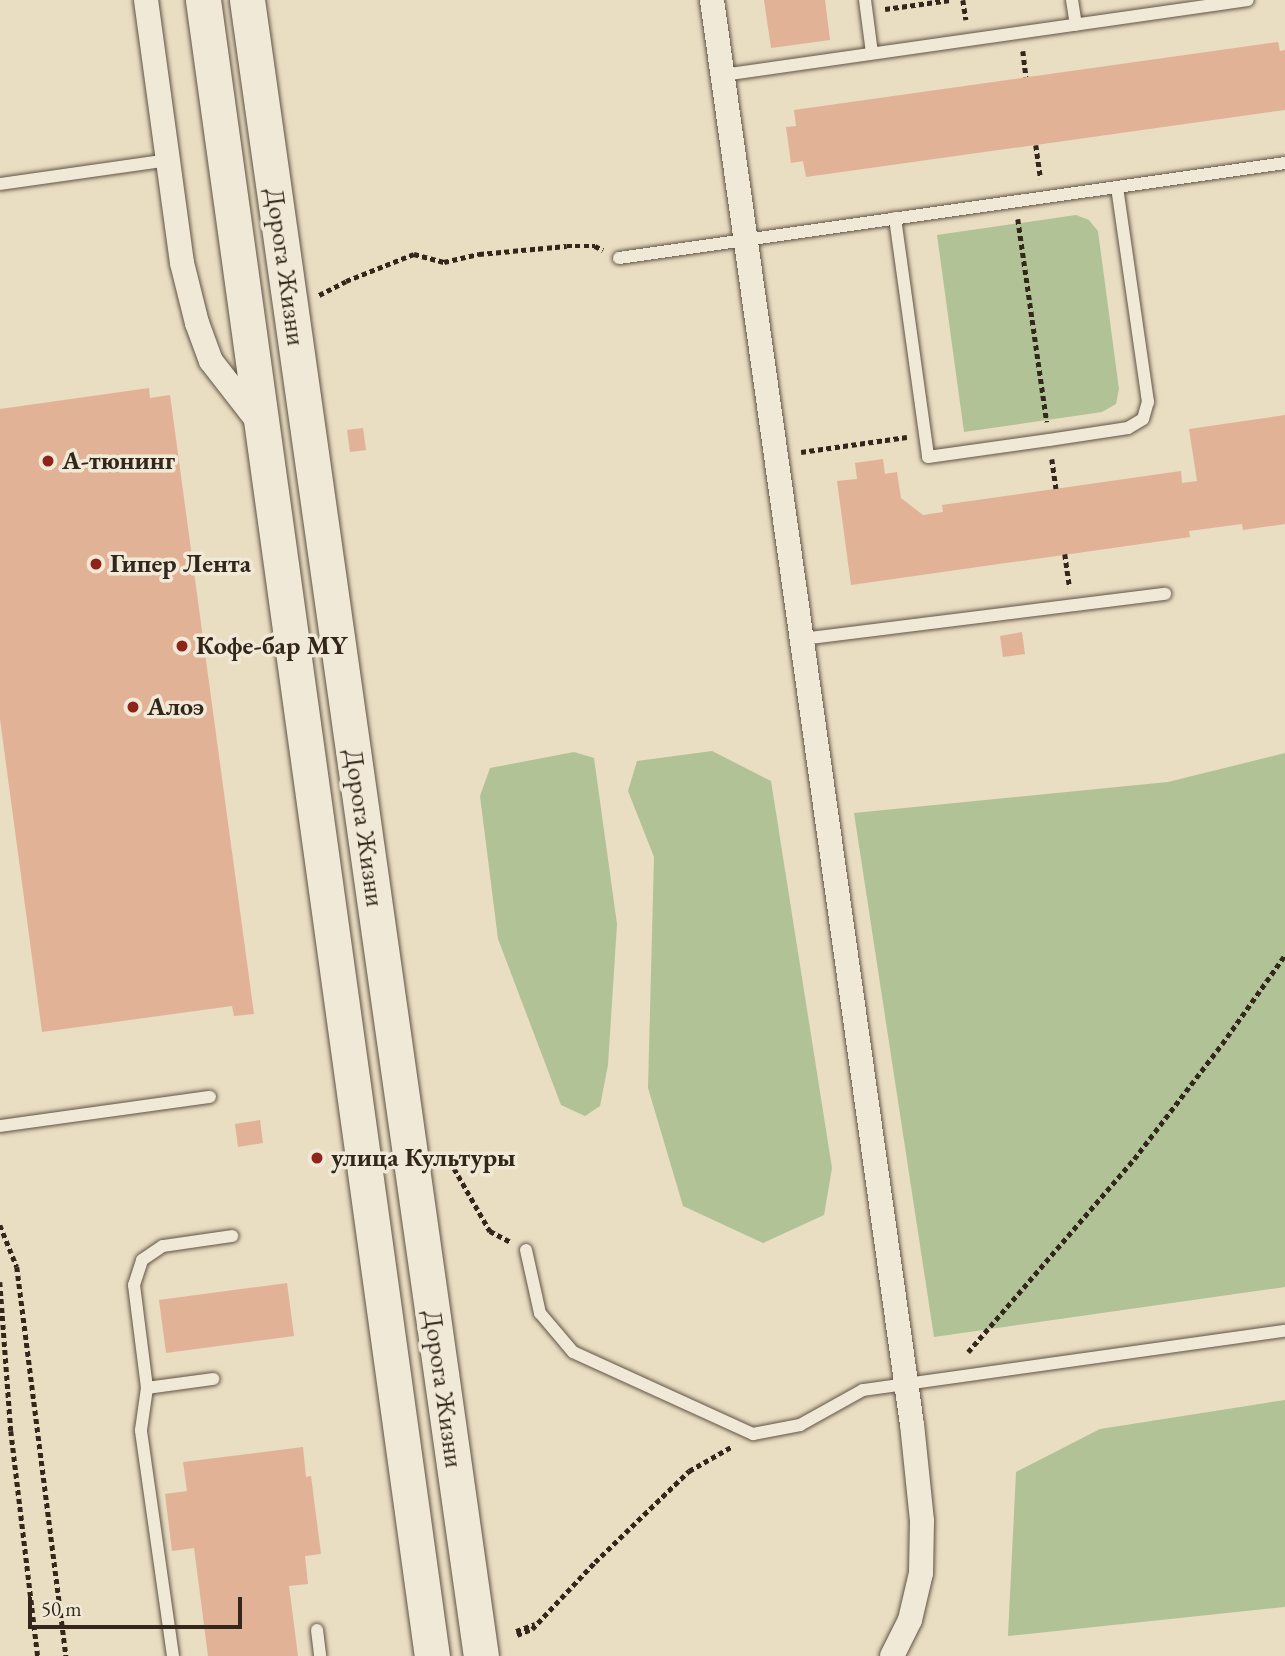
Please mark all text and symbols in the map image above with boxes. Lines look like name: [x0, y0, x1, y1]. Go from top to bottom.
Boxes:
street label: Дорога Жизни: [259, 186, 311, 348]
place label: А-тюнинг: [62, 445, 175, 477]
marker: А-тюнинг: [40, 453, 56, 469]
place label: Гипер Лента: [110, 548, 251, 580]
marker: Гипер Лента: [88, 556, 104, 572]
place label: Кофе-бар MY: [196, 630, 347, 662]
marker: Кофе-бар MY: [174, 638, 190, 654]
place label: Алоэ: [147, 691, 204, 723]
marker: Алоэ: [125, 699, 141, 715]
street label: Дорога Жизни: [338, 747, 390, 909]
place label: улица Культуры: [331, 1142, 516, 1174]
marker: улица Культуры: [309, 1150, 325, 1166]
street label: Дорога Жизни: [417, 1308, 469, 1470]
scale bar: [32, 1582, 245, 1626]
text: 50 m: [41, 1595, 82, 1622]

